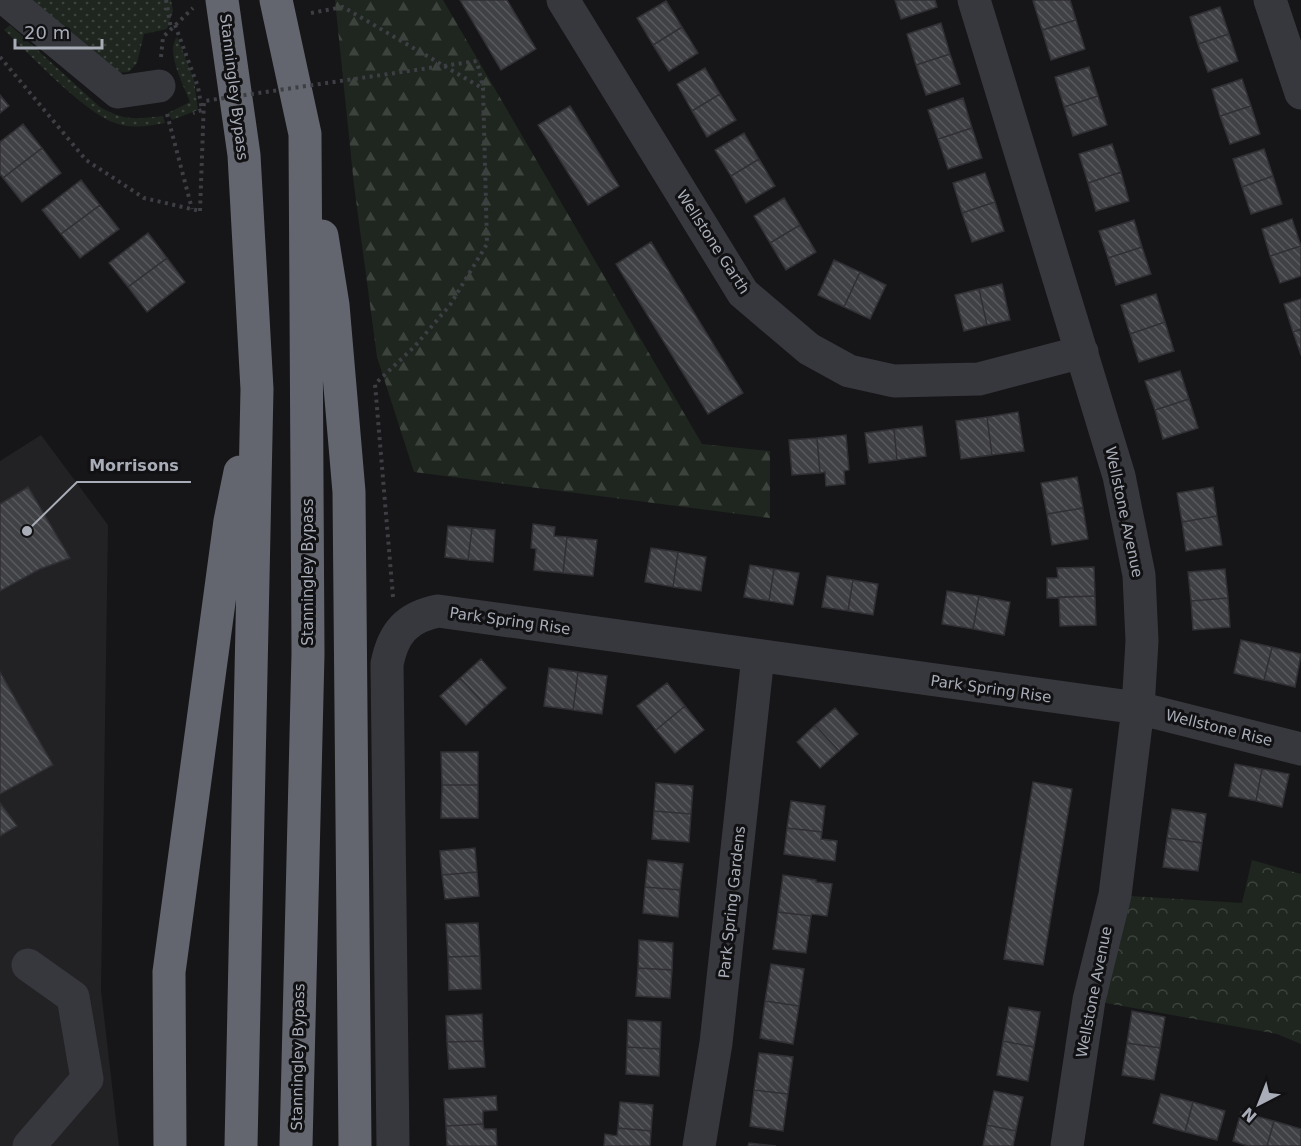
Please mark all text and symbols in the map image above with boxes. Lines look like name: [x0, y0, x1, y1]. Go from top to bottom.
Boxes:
scale bar: [15, 12, 102, 50]
street label: Stanningley Bypass: [216, 13, 252, 161]
text: 20 m: [24, 22, 70, 43]
street label: Wellstone Garth: [673, 187, 753, 297]
street label: Wellstone Avenue: [1101, 445, 1147, 579]
callout: Morrisons: [77, 448, 191, 482]
text: Morrisons: [89, 456, 179, 475]
street label: Stanningley Bypass: [299, 498, 317, 646]
street label: Park Spring Rise: [448, 604, 572, 638]
street label: Park Spring Rise: [929, 672, 1053, 706]
street label: Wellstone Rise: [1164, 706, 1274, 750]
street label: Park Spring Gardens: [715, 825, 749, 979]
street label: Wellstone Avenue: [1072, 925, 1116, 1059]
street label: Stanningley Bypass: [288, 983, 308, 1131]
north arrow: [1229, 1074, 1289, 1134]
text: N: [1238, 1103, 1261, 1126]

